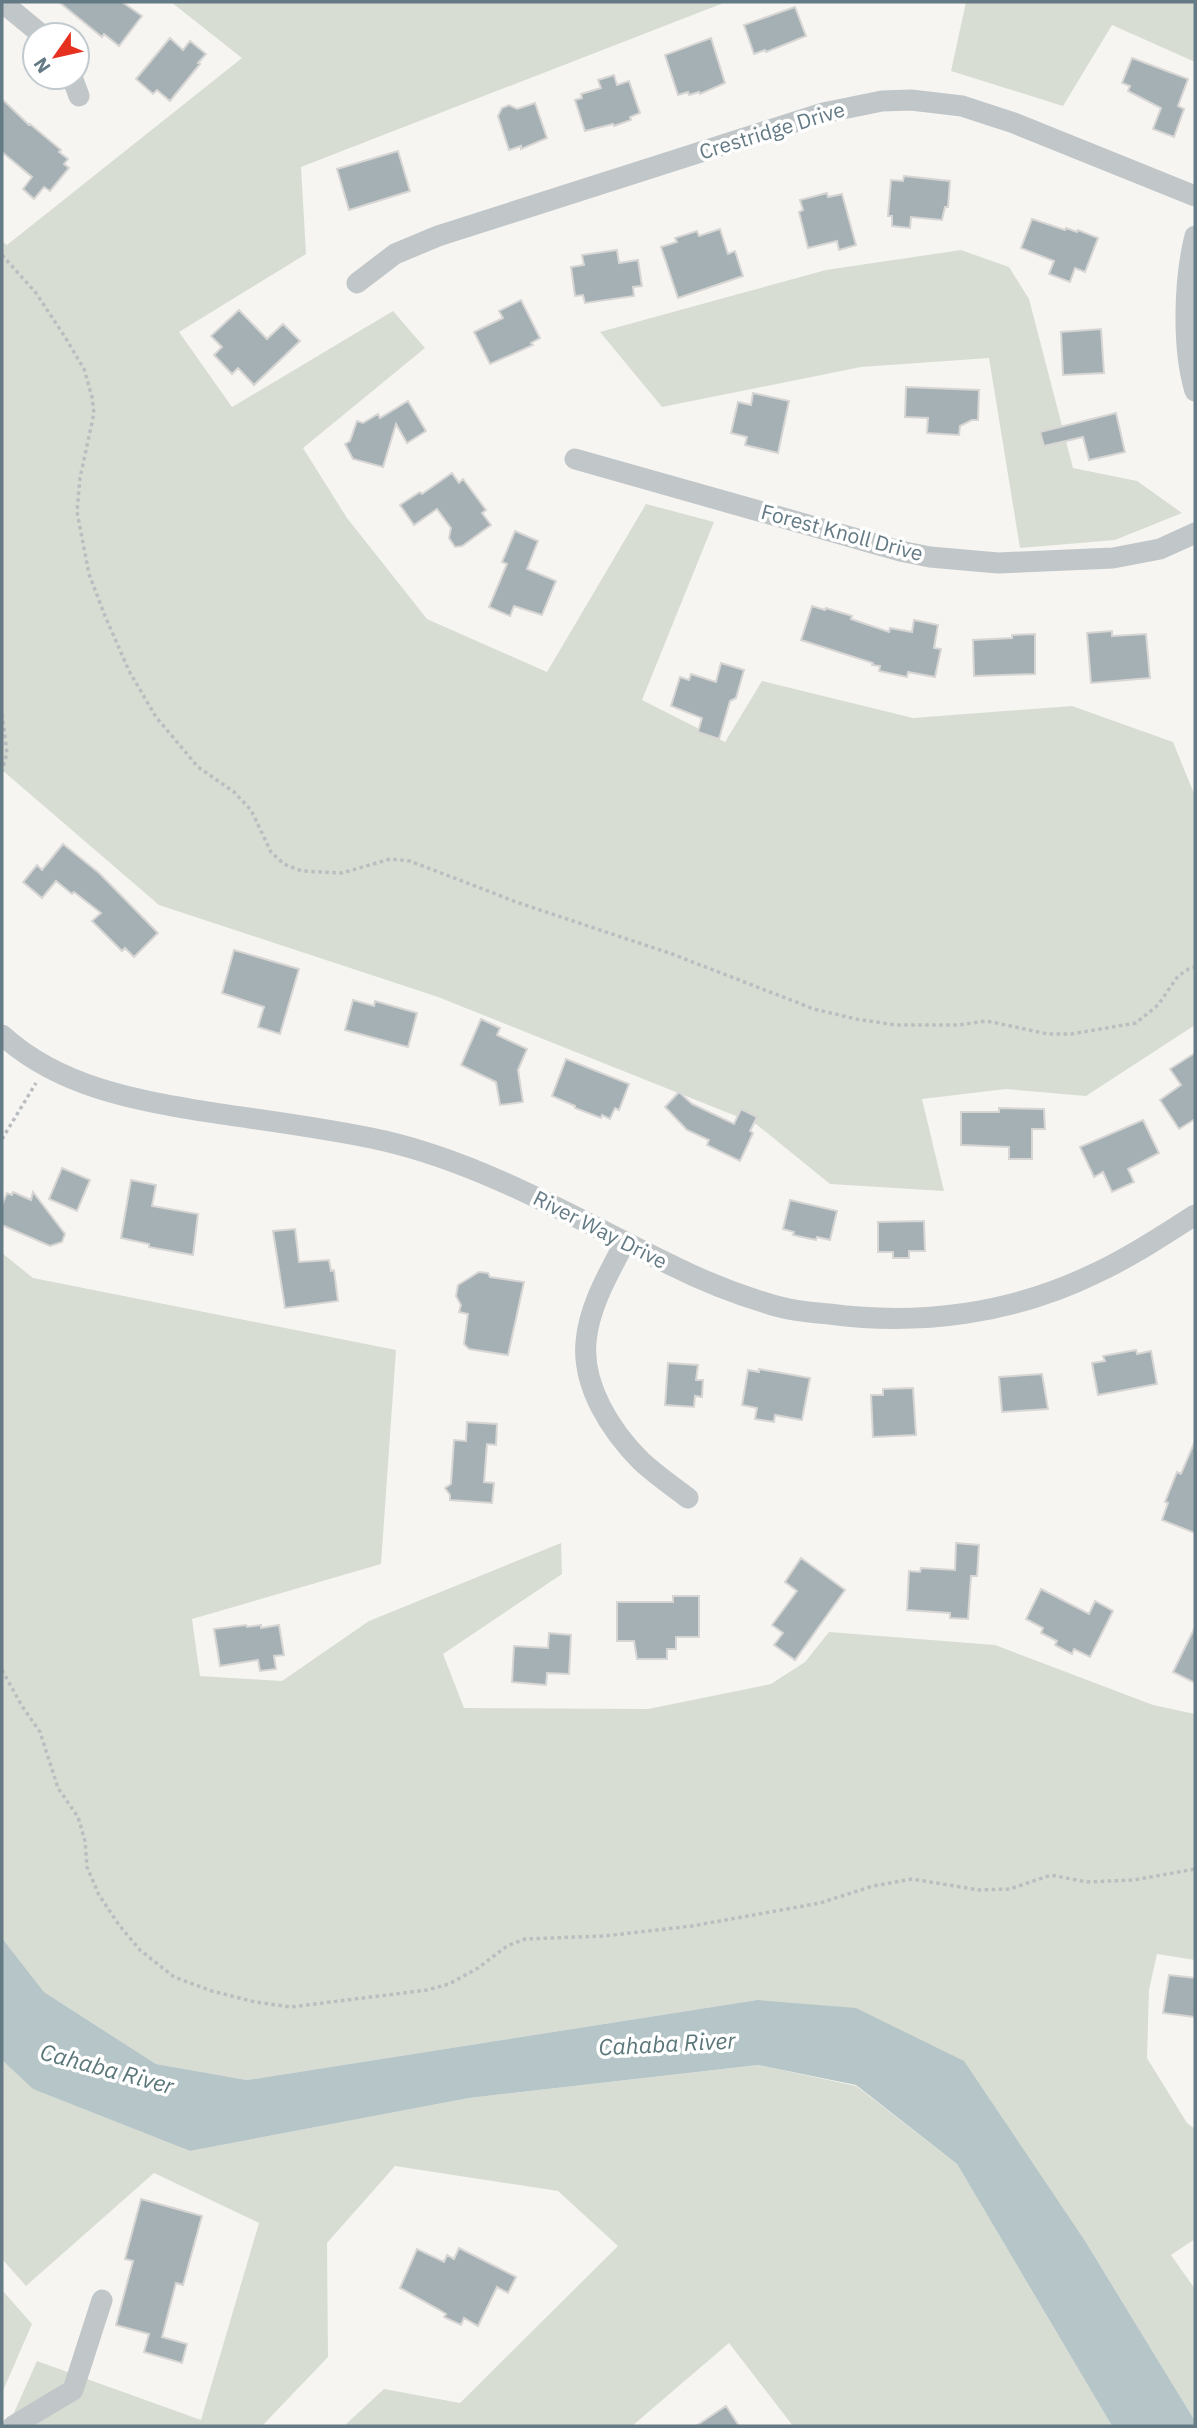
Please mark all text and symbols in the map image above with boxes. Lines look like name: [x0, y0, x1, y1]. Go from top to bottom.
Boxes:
north arrow: [21, 21, 91, 91]
text: N: [28, 53, 56, 78]
street label: Crestridge Drive: [695, 95, 848, 165]
street label: Forest Knoll Drive: [758, 497, 926, 567]
street label: River Way Drive: [529, 1183, 672, 1275]
water label: Cahaba River: [598, 2024, 737, 2062]
water label: Cahaba River: [37, 2036, 178, 2100]

